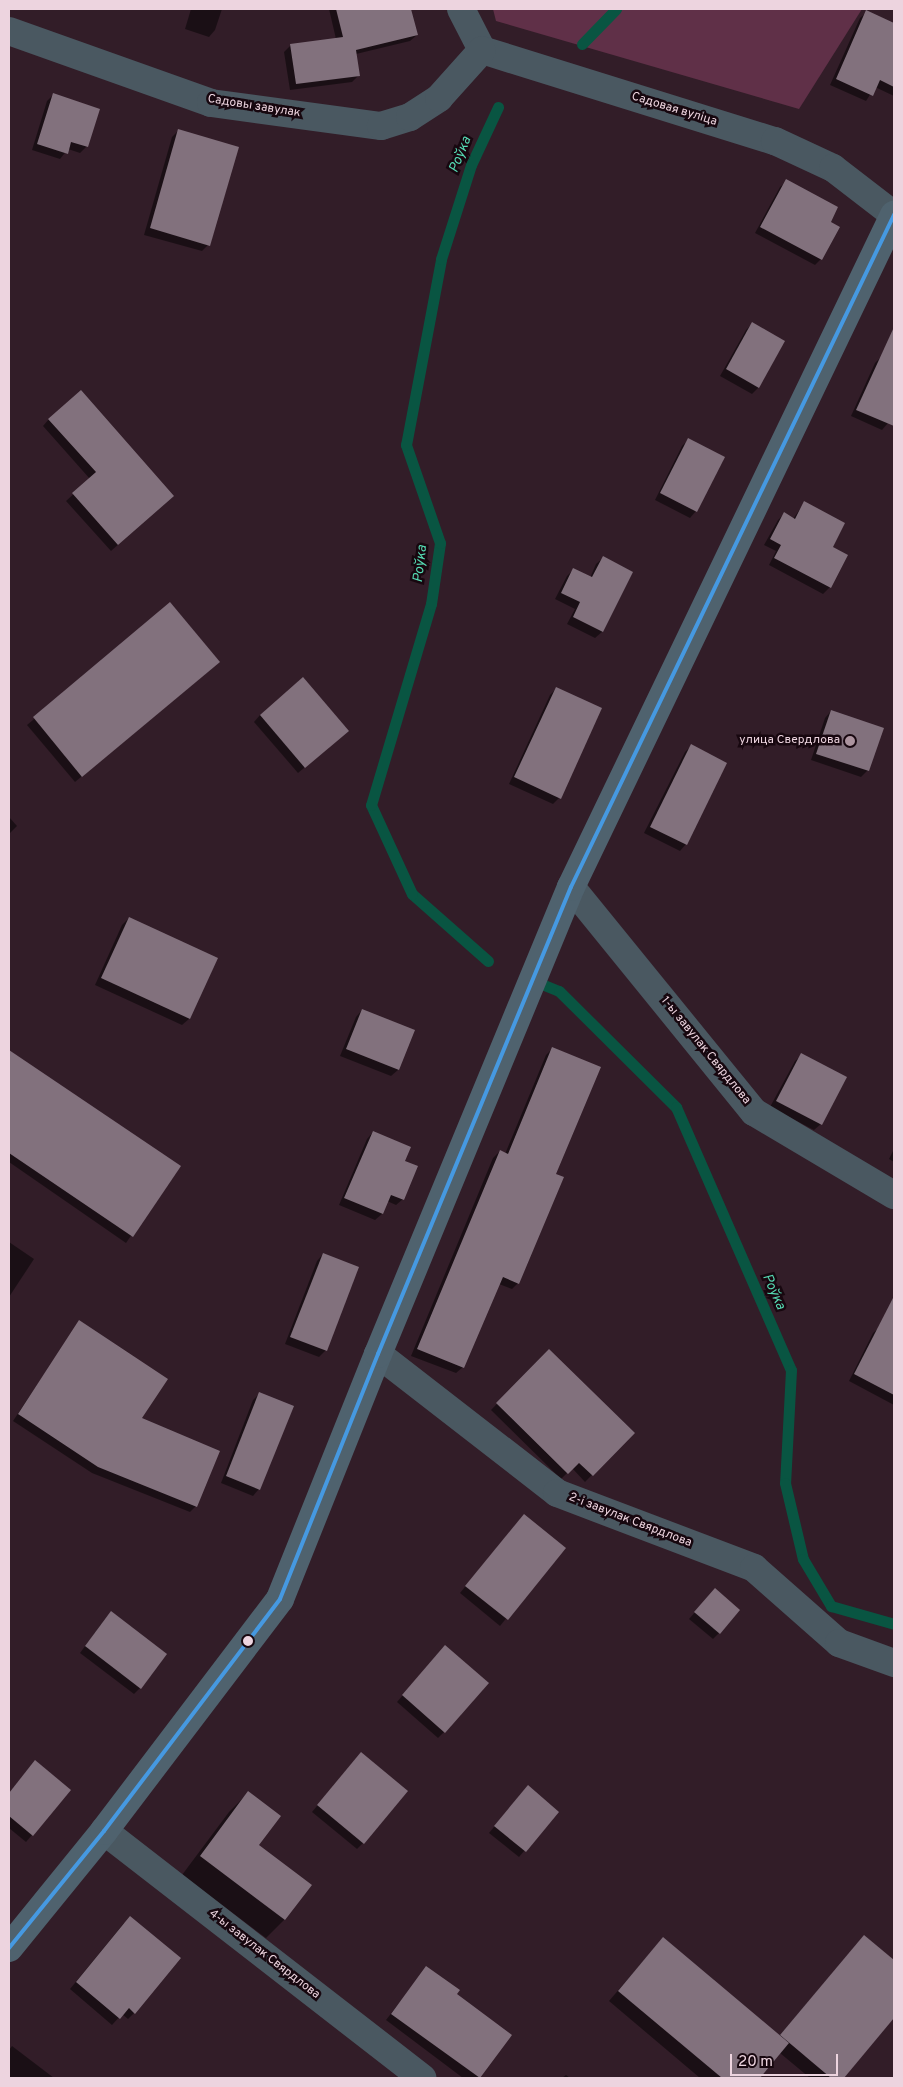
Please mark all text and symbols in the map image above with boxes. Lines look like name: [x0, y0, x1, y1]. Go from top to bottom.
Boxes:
street label: Садовая вуліца: [629, 90, 719, 130]
street label: Садовы завулак: [206, 93, 302, 121]
water label: Роўка: [446, 134, 476, 176]
water label: Роўка: [410, 544, 432, 584]
place label: улица Свердлова: [739, 734, 840, 748]
marker: улица Свердлова: [844, 735, 856, 747]
street label: 1-ы завулак Свярдлова: [657, 994, 753, 1108]
water label: Роўка: [758, 1271, 788, 1313]
street label: 2-і завулак Свярдлова: [567, 1491, 693, 1551]
unlabelled marker: [243, 1636, 253, 1646]
street label: 4-ы завулак Свярдлова: [206, 1907, 322, 2003]
scale bar: [733, 2044, 840, 2076]
text: 20 m: [738, 2053, 773, 2072]

